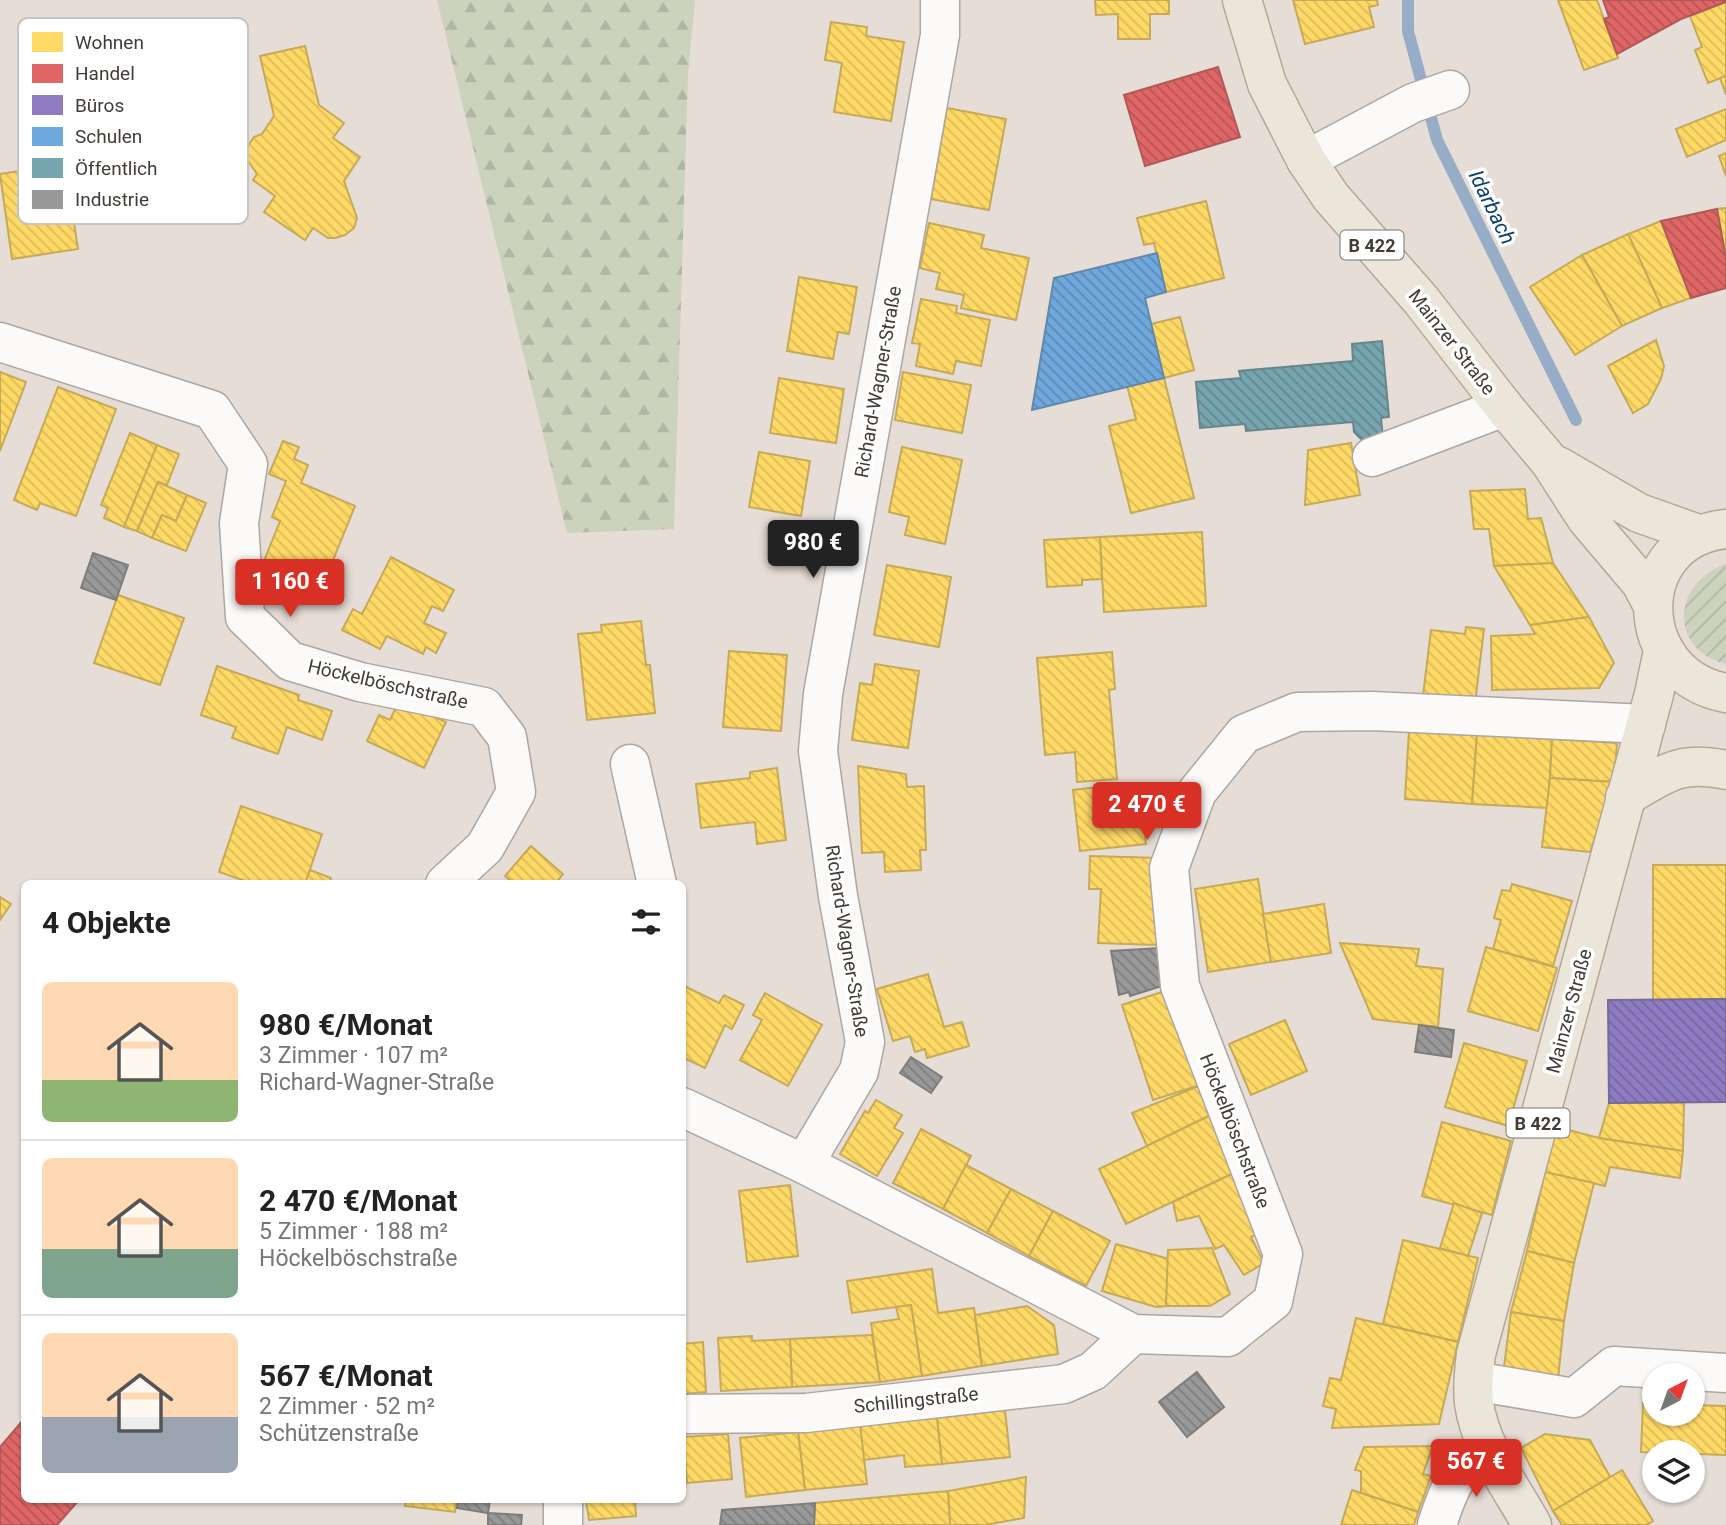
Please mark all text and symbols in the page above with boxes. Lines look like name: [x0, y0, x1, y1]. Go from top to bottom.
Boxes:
legend: [18, 18, 248, 224]
text: Wohnen: [75, 31, 144, 54]
text: Handel: [75, 62, 135, 85]
text: Büros: [75, 94, 124, 117]
text: Schulen: [75, 125, 142, 148]
text: Öffentlich: [75, 157, 158, 180]
water label: Idarbach: [1464, 166, 1520, 248]
text: Industrie: [75, 188, 149, 211]
road number: B 422: [1340, 230, 1404, 260]
street label: Richard-Wagner-Straße: [850, 284, 906, 480]
street label: Mainzer Straße: [1404, 285, 1500, 399]
pin: 980 €: [764, 520, 862, 580]
text: 980 €: [784, 529, 842, 556]
pin: 1 160 €: [225, 560, 355, 619]
text: 1 160 €: [251, 568, 329, 595]
street label: Höckelböschstraße: [306, 654, 470, 714]
pin: 2 470 €: [1082, 782, 1212, 842]
text: 2 470 €: [1108, 791, 1186, 818]
street label: Richard-Wagner-Straße: [820, 843, 874, 1039]
icon: filters: [627, 903, 665, 941]
text: 4 Objekte: [42, 905, 171, 940]
street label: Mainzer Straße: [1541, 946, 1597, 1076]
text: 980 €/Monat: [259, 1007, 433, 1042]
icon: home: [98, 1010, 182, 1094]
text: 3 Zimmer · 107 m²: [259, 1042, 448, 1069]
street label: Höckelböschstraße: [1195, 1050, 1275, 1212]
text: Richard-Wagner-Straße: [259, 1069, 494, 1096]
road number: B 422: [1506, 1108, 1570, 1138]
text: 2 470 €/Monat: [259, 1183, 457, 1218]
icon: home: [98, 1186, 182, 1270]
text: 5 Zimmer · 188 m²: [259, 1218, 448, 1245]
text: Höckelböschstraße: [259, 1245, 458, 1272]
text: 567 €/Monat: [259, 1358, 433, 1393]
icon: home: [98, 1361, 182, 1445]
north arrow: [1642, 1363, 1704, 1426]
map controls: [1642, 1363, 1705, 1503]
street label: Schillingstraße: [853, 1382, 979, 1418]
text: 2 Zimmer · 52 m²: [259, 1393, 435, 1420]
text: Schützenstraße: [259, 1420, 419, 1447]
pin: 567 €: [1427, 1440, 1525, 1499]
button: layers: [1642, 1440, 1705, 1503]
text: 567 €: [1447, 1448, 1505, 1475]

